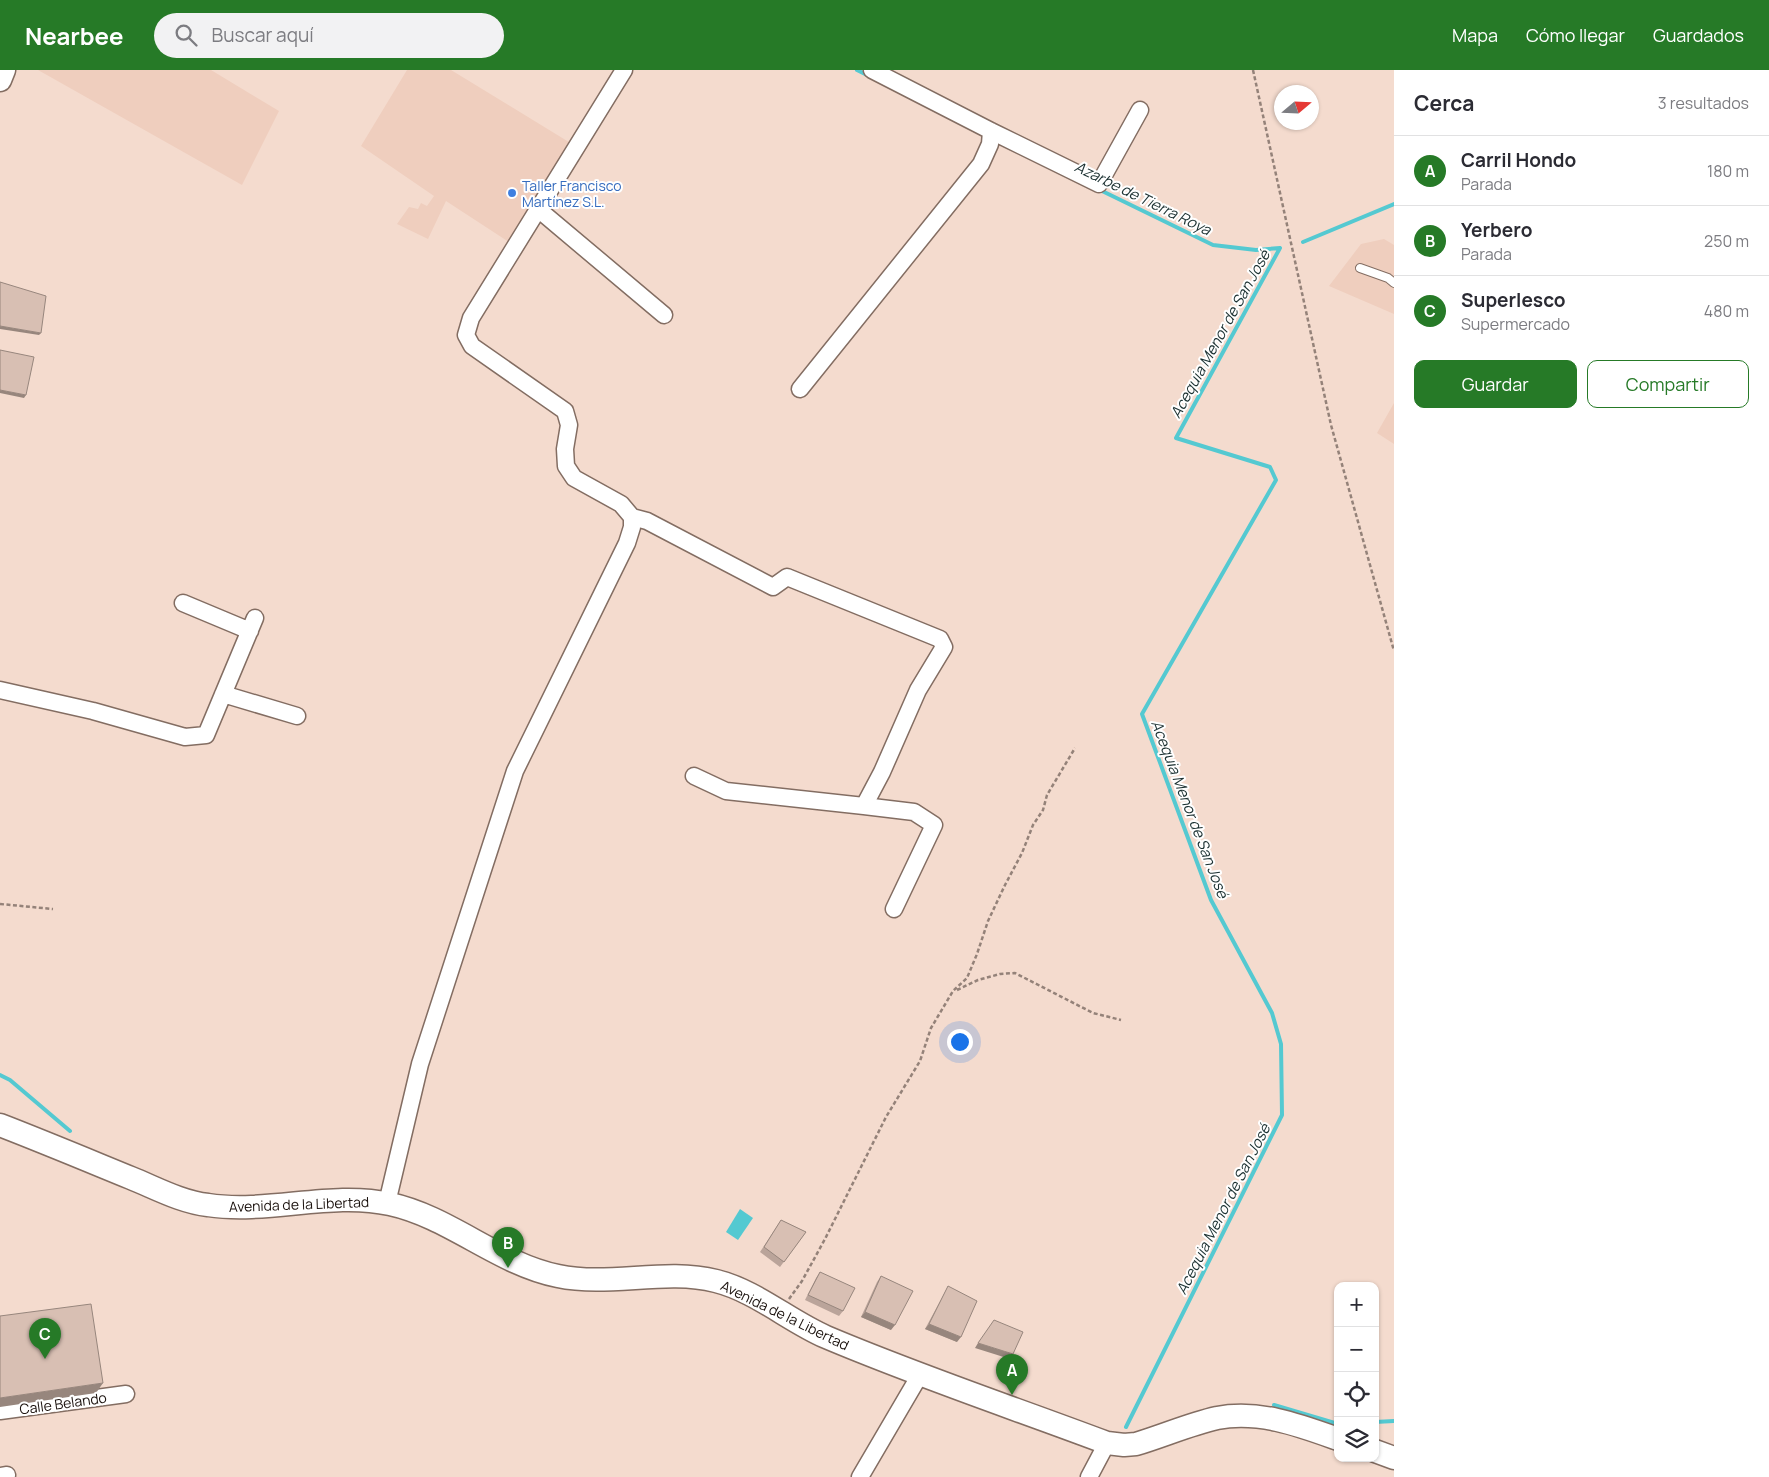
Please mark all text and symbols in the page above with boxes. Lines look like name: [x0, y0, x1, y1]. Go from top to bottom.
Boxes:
search box: [154, 13, 504, 58]
text: Nearbee: [25, 19, 124, 52]
icon: search: [172, 21, 200, 49]
text: Buscar aquí: [212, 22, 314, 48]
text: Mapa: [1452, 23, 1498, 47]
text: Cómo llegar: [1526, 23, 1625, 47]
text: Guardados: [1653, 23, 1744, 47]
north arrow: [1274, 85, 1319, 130]
text: Cerca: [1414, 89, 1474, 117]
text: 3 resultados: [1658, 92, 1749, 114]
text: Carril Hondo: [1461, 147, 1576, 173]
water label: Azarbe de Tierra Roya: [1071, 156, 1215, 240]
text: A: [1425, 160, 1435, 182]
text: 180 m: [1707, 160, 1749, 182]
text: Parada: [1461, 173, 1512, 195]
place label: Taller Francisco Martínez S.L.: [522, 176, 622, 211]
marker: Taller Francisco Martínez S.L.: [506, 187, 518, 199]
text: Yerbero: [1461, 217, 1532, 243]
text: B: [1425, 230, 1435, 252]
text: 250 m: [1704, 230, 1749, 252]
text: Parada: [1461, 243, 1512, 265]
water label: Acequia Menor de San José: [1165, 245, 1276, 422]
text: Superlesco: [1461, 287, 1566, 313]
text: C: [1424, 300, 1436, 322]
text: 480 m: [1704, 300, 1749, 322]
text: Supermercado: [1461, 313, 1570, 335]
button: Guardar: [1414, 360, 1577, 408]
button: Compartir: [1587, 360, 1749, 408]
water label: Acequia Menor de San José: [1146, 717, 1234, 902]
your location: [947, 1029, 973, 1055]
water label: Acequia Menor de San José: [1171, 1119, 1276, 1298]
street label: Avenida de la Libertad: [229, 1192, 369, 1216]
pin: B: [492, 1227, 524, 1268]
street label: Avenida de la Libertad: [718, 1276, 852, 1354]
map controls: [1334, 1282, 1379, 1462]
button: +: [1334, 1282, 1379, 1327]
pin: C: [29, 1318, 61, 1359]
button: −: [1334, 1327, 1379, 1372]
pin: A: [996, 1354, 1028, 1395]
button: locate: [1334, 1372, 1379, 1417]
street label: Calle Belando: [18, 1387, 108, 1419]
button: layers: [1334, 1417, 1379, 1462]

